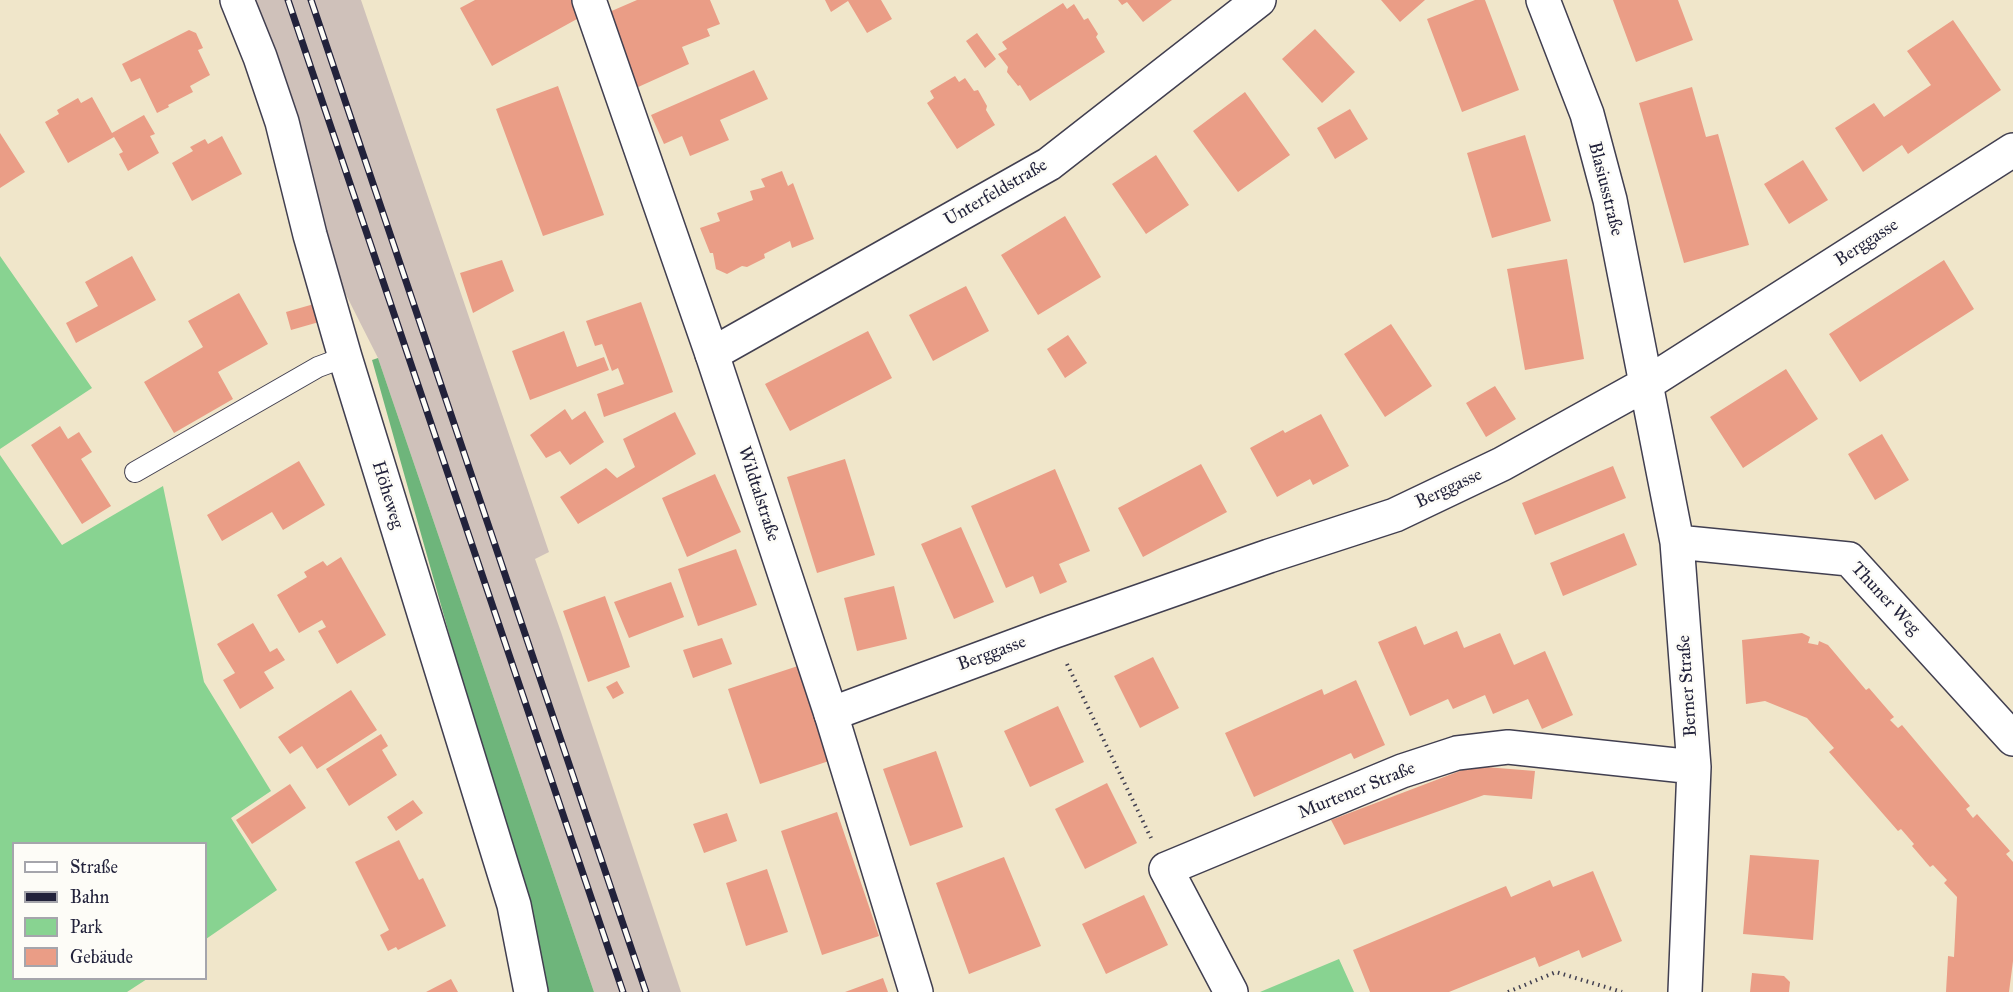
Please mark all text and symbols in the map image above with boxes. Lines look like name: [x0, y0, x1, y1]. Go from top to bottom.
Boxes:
street label: Blasiusstraße: [1583, 140, 1627, 238]
street label: Unterfeldstraße: [941, 155, 1051, 231]
street label: Berggasse: [1831, 215, 1903, 271]
street label: Wildtalstraße: [732, 444, 784, 544]
street label: Höheweg: [367, 459, 407, 531]
street label: Berggasse: [1412, 464, 1486, 514]
street label: Thuner Weg: [1846, 558, 1924, 640]
street label: Berggasse: [955, 632, 1029, 676]
street label: Berner Straße: [1674, 634, 1702, 738]
street label: Murtener Straße: [1295, 758, 1419, 824]
legend: [12, 842, 207, 980]
text: Straße: [70, 856, 118, 878]
text: Bahn: [70, 886, 109, 908]
text: Park: [70, 916, 103, 938]
text: Gebäude: [70, 946, 133, 968]

